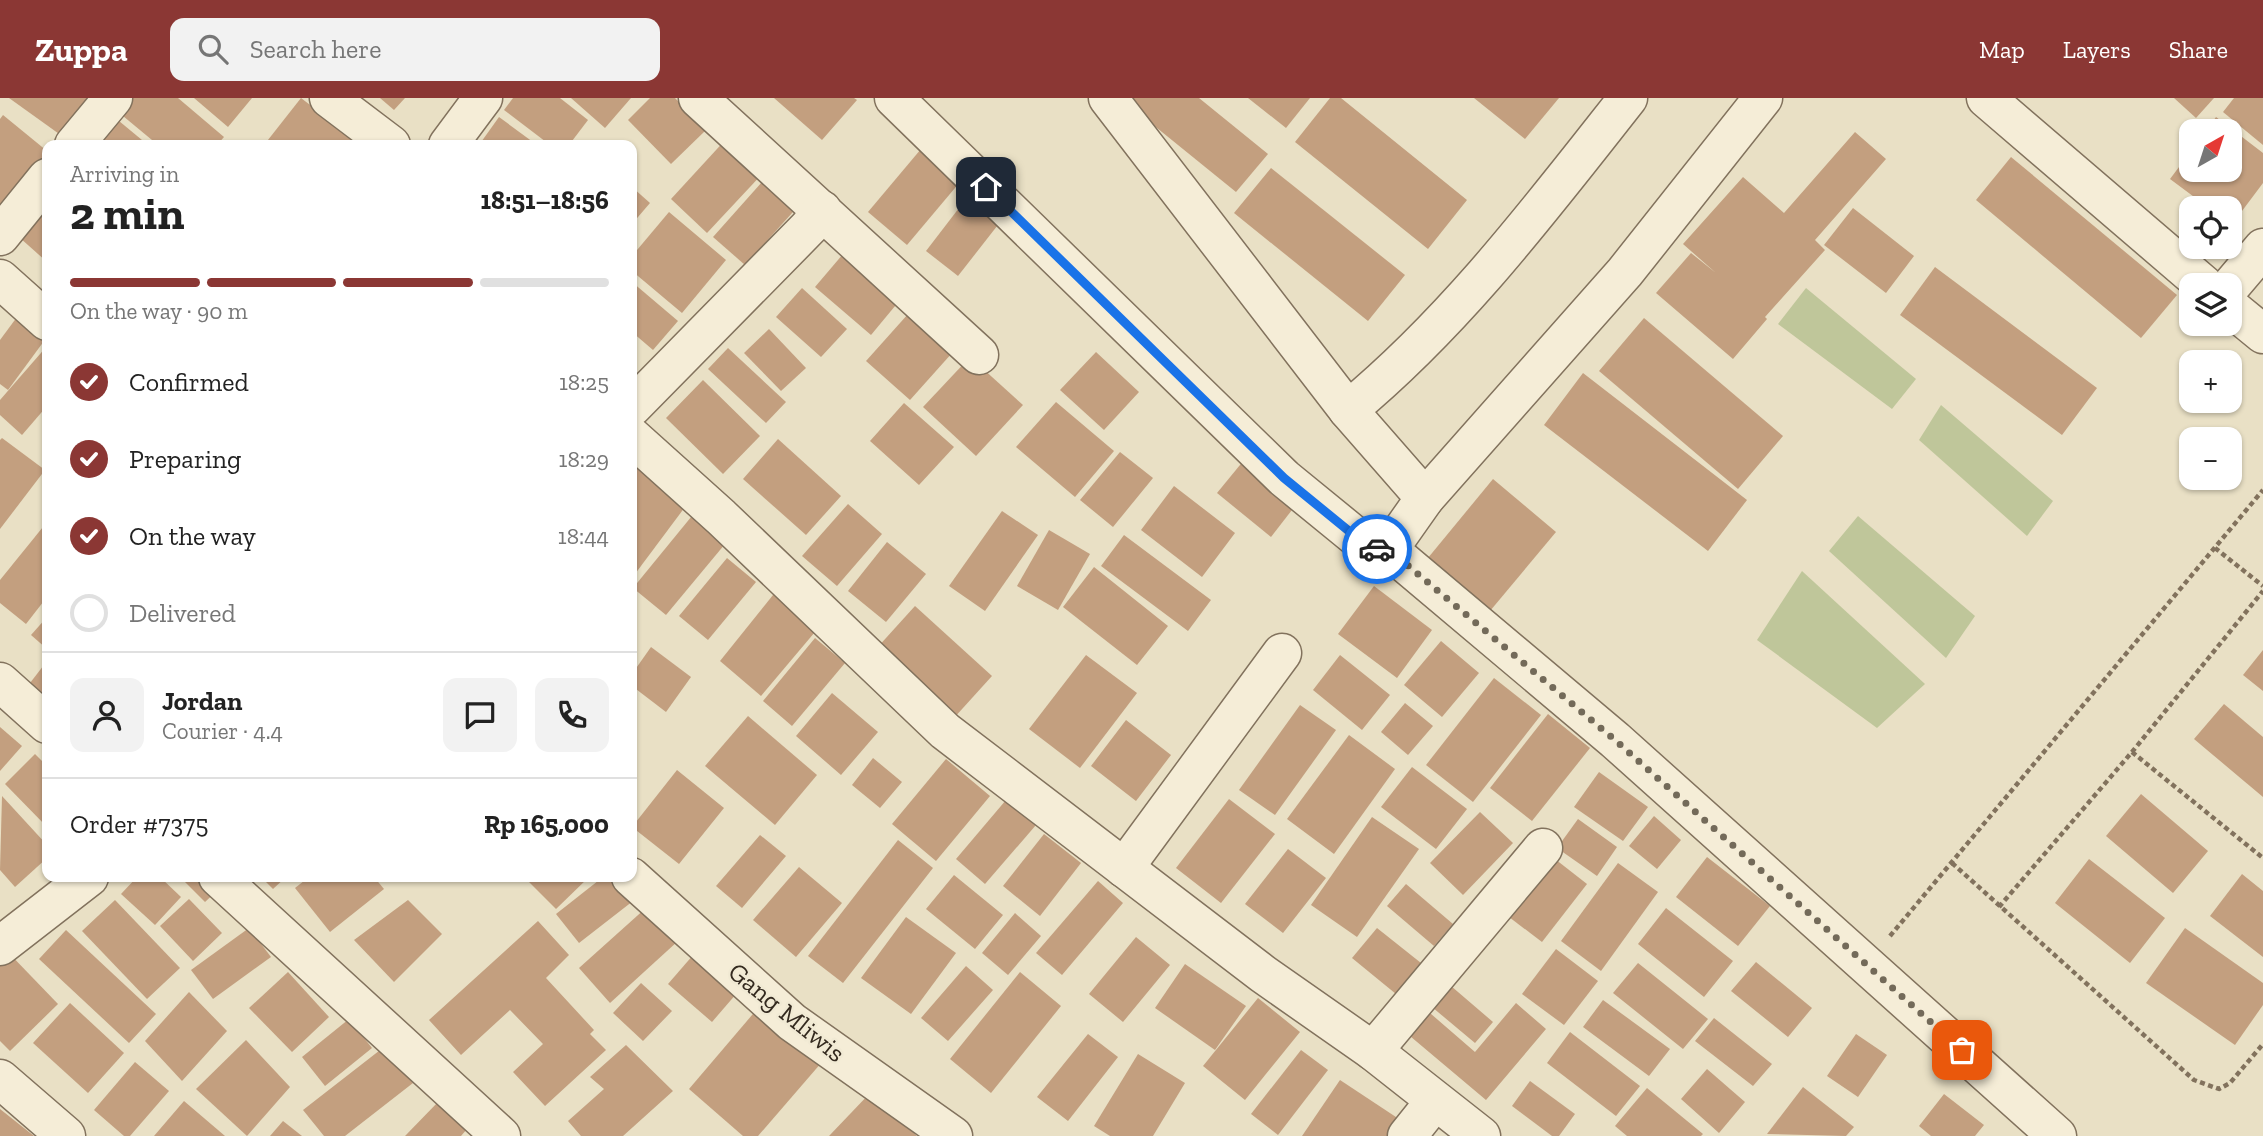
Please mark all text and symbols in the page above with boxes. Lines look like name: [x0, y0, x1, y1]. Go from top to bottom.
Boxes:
search box: [170, 18, 660, 81]
text: Zuppa: [35, 30, 128, 69]
icon: search: [194, 30, 232, 68]
text: Search here: [250, 33, 381, 65]
text: Map: [1979, 35, 2025, 64]
text: Layers: [2063, 35, 2131, 64]
text: Share: [2169, 35, 2228, 64]
north arrow: [2179, 119, 2242, 182]
map controls: [2179, 119, 2242, 490]
pin: [956, 157, 1016, 217]
text: Arriving in: [70, 160, 179, 188]
icon: home: [967, 168, 1005, 206]
text: 18:51–18:56: [480, 184, 609, 216]
text: 2 min: [70, 186, 185, 241]
button: locate: [2179, 196, 2242, 259]
button: layers: [2179, 273, 2242, 336]
text: On the way · 90 m: [70, 297, 248, 325]
button: +: [2179, 350, 2242, 413]
icon: check: [70, 363, 108, 401]
text: Confirmed: [129, 366, 249, 398]
text: 18:25: [559, 368, 609, 396]
button: −: [2179, 427, 2242, 490]
icon: check: [70, 440, 108, 478]
text: Preparing: [129, 443, 241, 475]
text: 18:29: [559, 445, 609, 473]
courier: [1342, 514, 1412, 584]
icon: check: [70, 517, 108, 555]
text: On the way: [129, 520, 256, 552]
text: 18:44: [558, 522, 609, 550]
icon: car: [1358, 530, 1396, 568]
text: Delivered: [129, 597, 236, 629]
button: person: [70, 678, 144, 752]
button: chat: [443, 678, 517, 752]
button: phone: [535, 678, 609, 752]
text: Jordan: [162, 685, 242, 717]
text: Courier · 4.4: [162, 717, 283, 745]
text: Order #7375: [70, 808, 209, 840]
text: Rp 165,000: [484, 808, 609, 840]
street label: Gang Mliwis: [722, 955, 852, 1069]
pin: [1932, 1020, 1992, 1080]
icon: bag: [1943, 1031, 1981, 1069]

